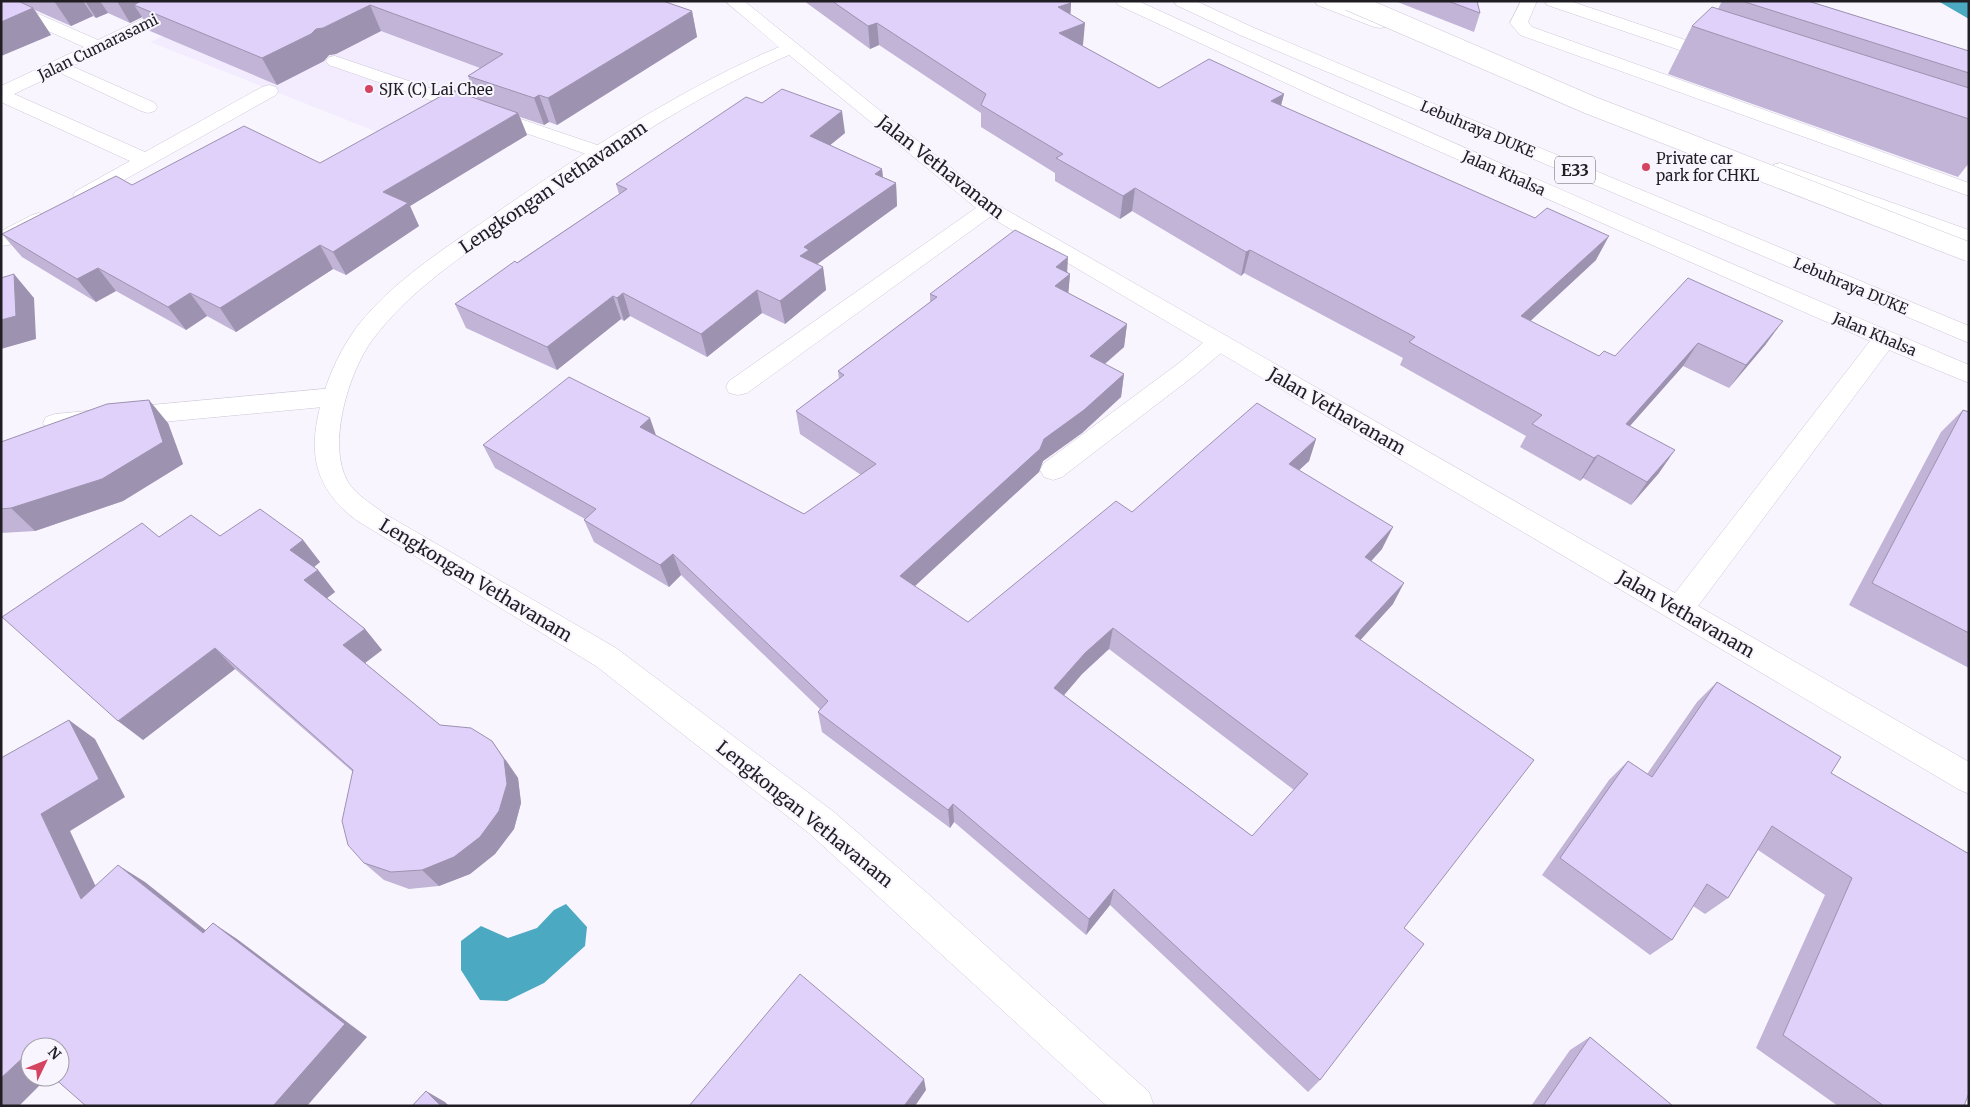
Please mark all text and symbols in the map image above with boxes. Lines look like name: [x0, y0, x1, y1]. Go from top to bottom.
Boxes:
street label: Jalan Cumarasami: [34, 10, 161, 85]
place label: SJK (C) Lai Chee: [379, 80, 493, 99]
marker: SJK (C) Lai Chee: [363, 83, 375, 95]
street label: Lebuhraya DUKE: [1418, 96, 1539, 162]
street label: Jalan Vethavanam: [872, 110, 1009, 224]
street label: Lengkongan Vethavanam: [455, 116, 651, 258]
street label: Jalan Khalsa: [1459, 146, 1548, 200]
place label: Private car park for CHKL: [1656, 149, 1760, 185]
road number: E33: [1555, 156, 1595, 184]
marker: Private car park for CHKL: [1640, 161, 1652, 173]
street label: Lebuhraya DUKE: [1791, 253, 1912, 319]
street label: Jalan Khalsa: [1830, 308, 1920, 360]
street label: Jalan Vethavanam: [1263, 362, 1410, 460]
street label: Lengkongan Vethavanam: [375, 513, 577, 647]
street label: Jalan Vethavanam: [1612, 565, 1759, 663]
street label: Lengkongan Vethavanam: [712, 736, 898, 893]
north arrow: [20, 1037, 70, 1087]
text: N: [44, 1043, 65, 1063]

